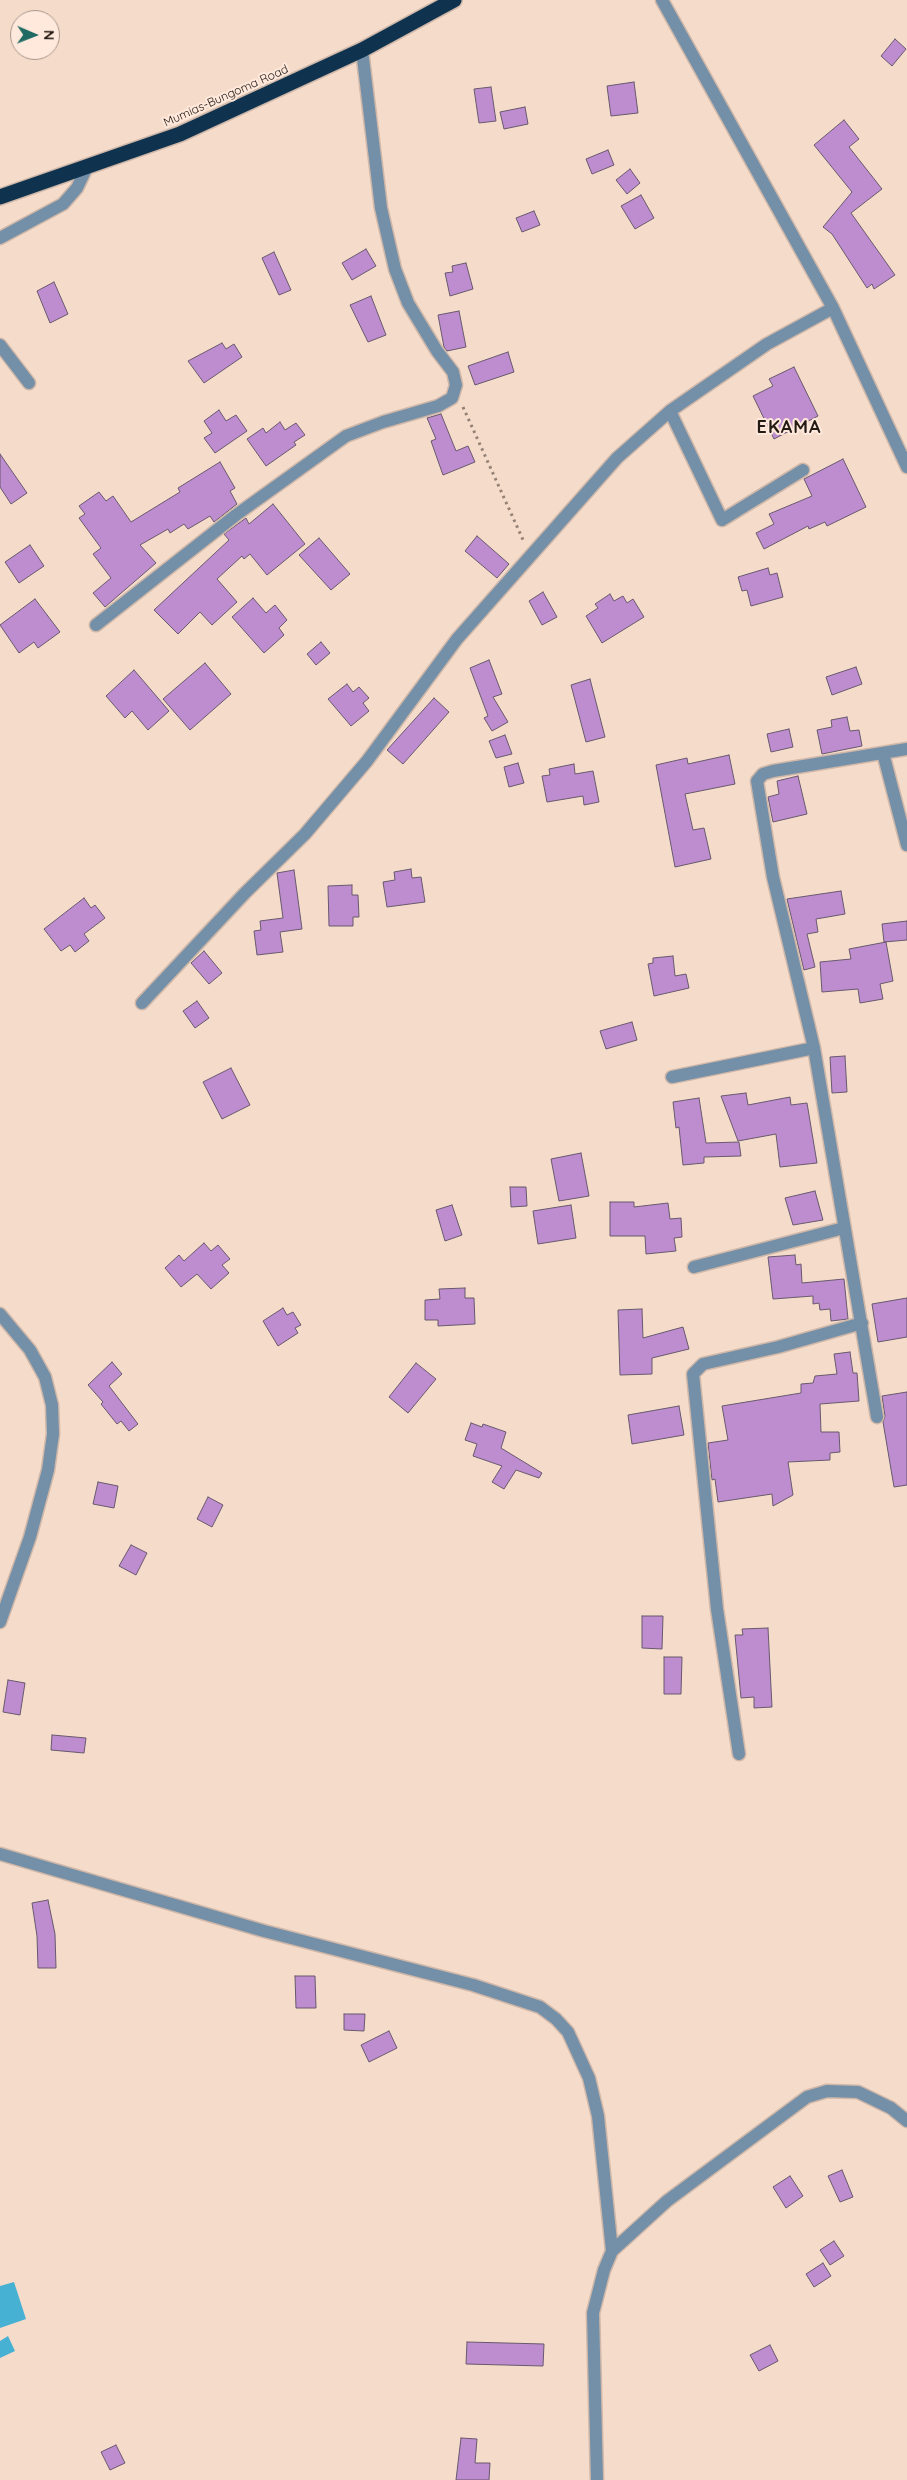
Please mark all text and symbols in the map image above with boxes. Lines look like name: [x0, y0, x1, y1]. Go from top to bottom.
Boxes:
north arrow: [10, 10, 60, 60]
text: N: [40, 30, 58, 41]
street label: Mumias-Bungoma Road: [161, 62, 291, 130]
district label: EKAMA: [756, 417, 822, 439]

